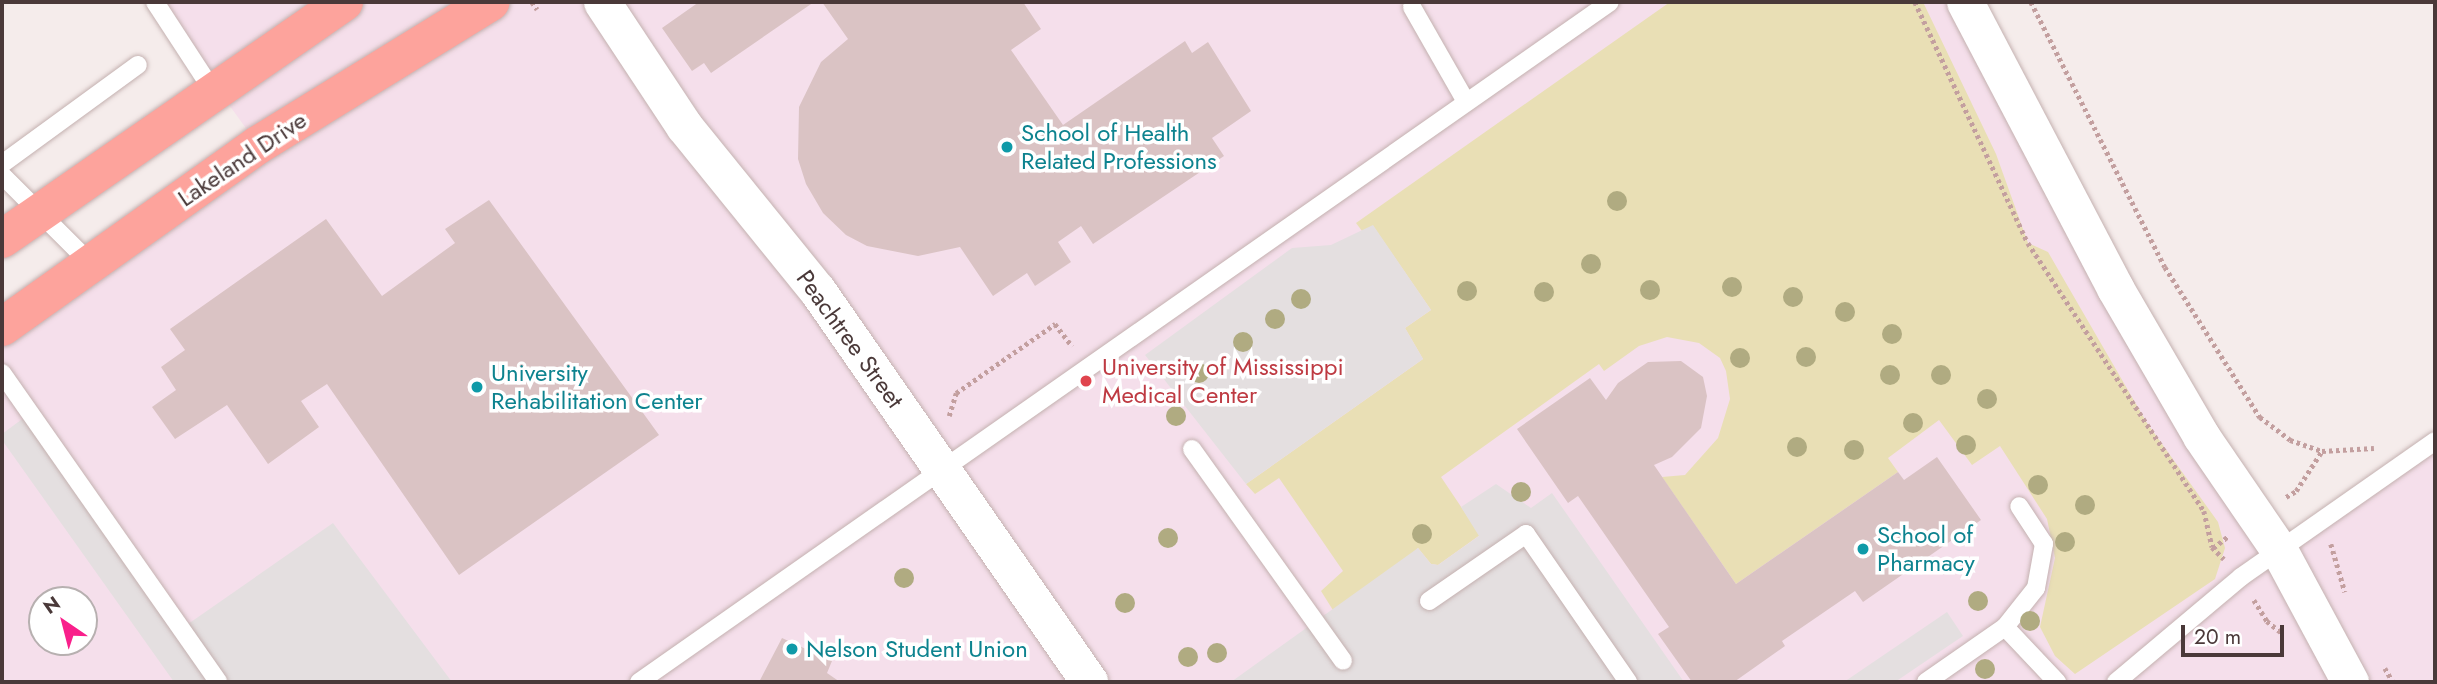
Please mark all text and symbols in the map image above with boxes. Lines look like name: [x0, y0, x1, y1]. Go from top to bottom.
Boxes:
street label: Lakeland Drive: [172, 105, 312, 213]
place label: School of Health Related Professions: [1021, 119, 1217, 175]
marker: School of Health Related Professions: [999, 139, 1015, 155]
street label: Peachtree Street: [790, 265, 910, 413]
place label: University of Mississippi Medical Center: [1102, 353, 1344, 409]
place label: University Rehabilitation Center: [491, 359, 703, 415]
marker: University of Mississippi Medical Center: [1076, 371, 1096, 391]
marker: University Rehabilitation Center: [469, 379, 485, 395]
place label: School of Pharmacy: [1877, 521, 1975, 577]
marker: School of Pharmacy: [1855, 541, 1871, 557]
north arrow: [28, 586, 98, 656]
text: N: [38, 590, 66, 620]
scale bar: [2185, 610, 2288, 654]
text: 20 m: [2194, 622, 2241, 652]
place label: Nelson Student Union: [806, 635, 1028, 663]
marker: Nelson Student Union: [784, 641, 800, 657]

